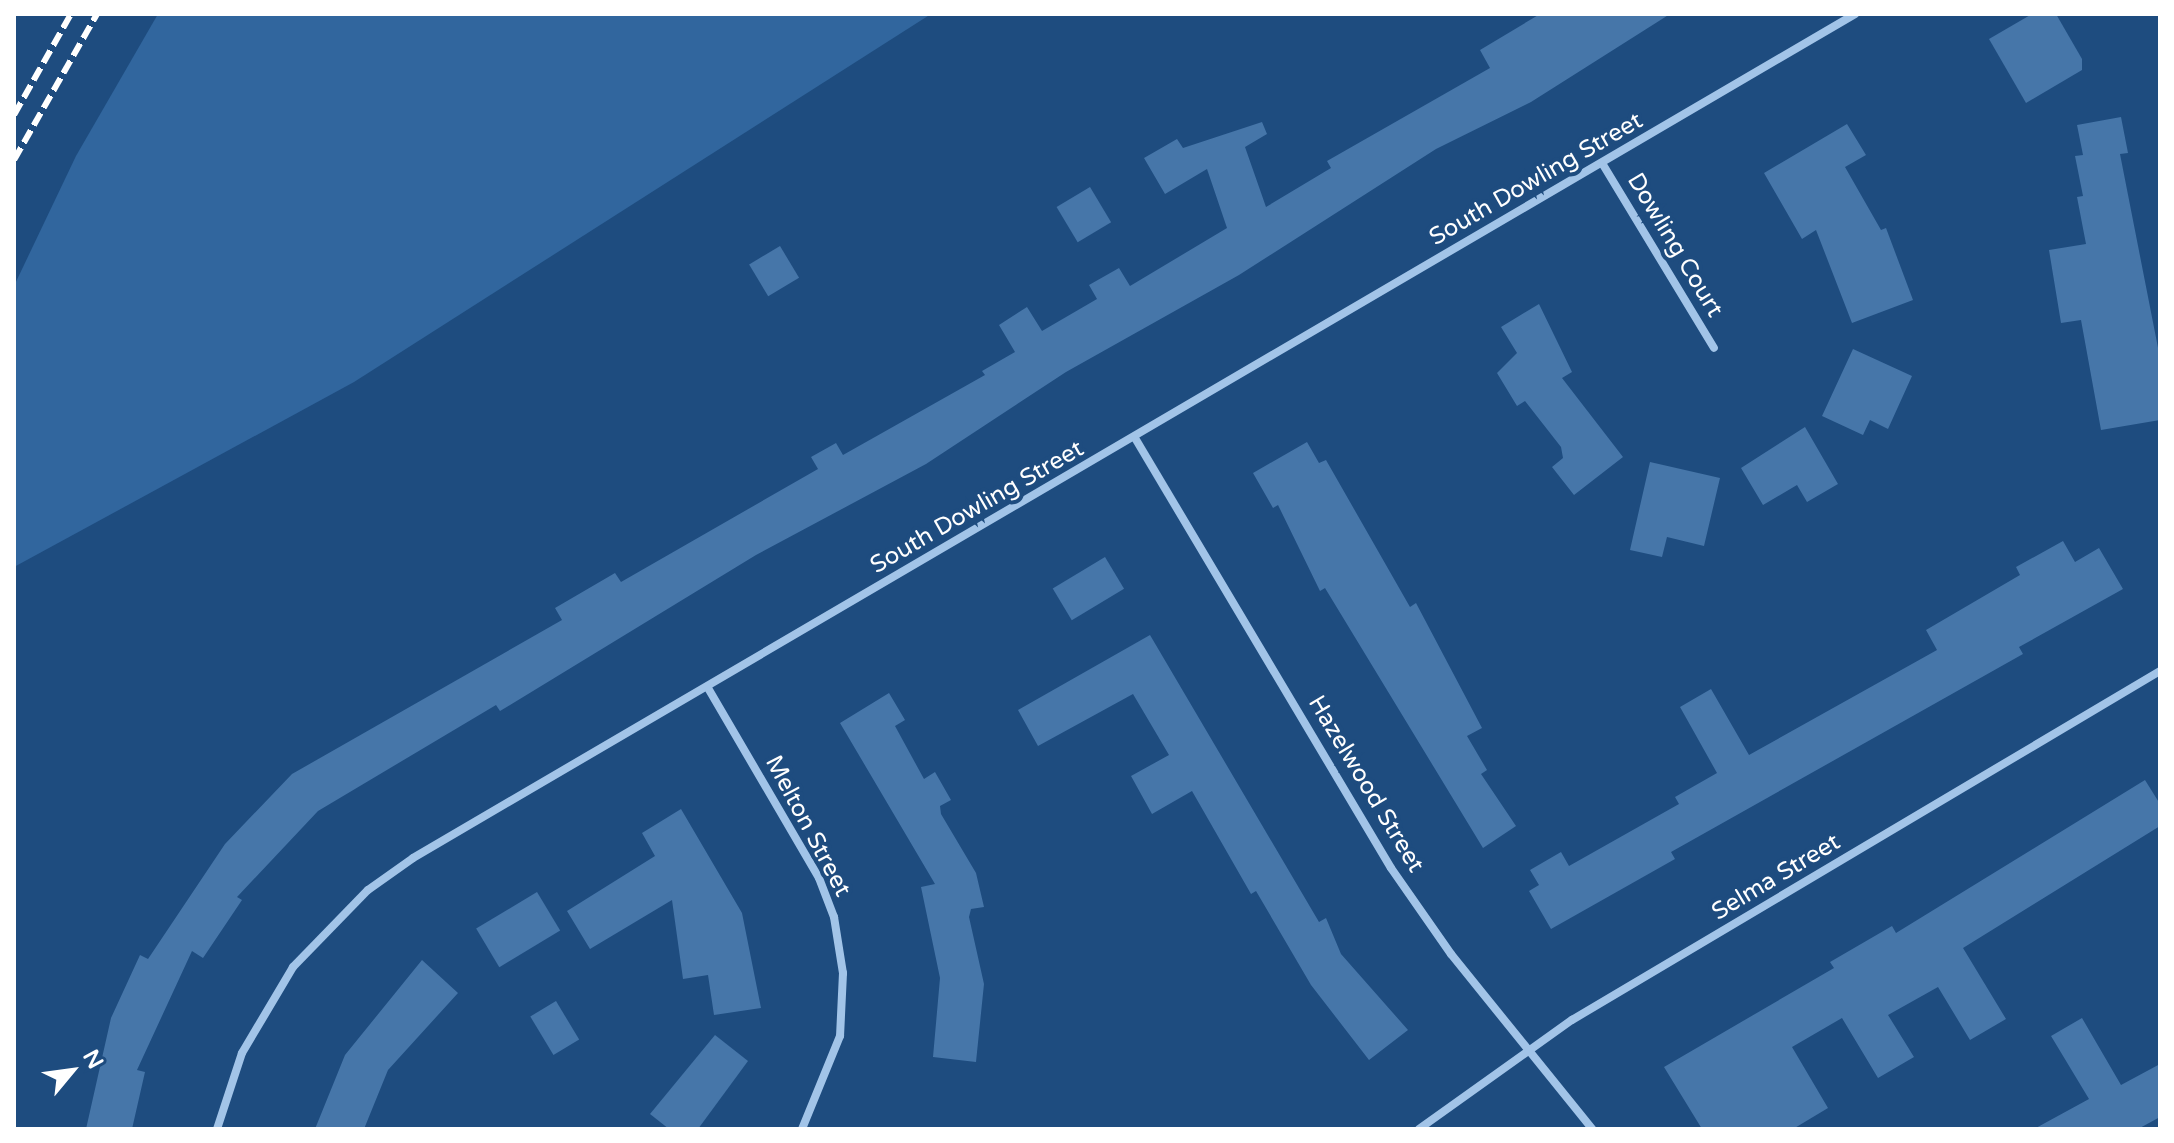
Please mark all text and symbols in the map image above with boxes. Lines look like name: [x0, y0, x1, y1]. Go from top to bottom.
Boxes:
street label: South Dowling Street: [1424, 106, 1648, 252]
street label: Dowling Court: [1621, 168, 1729, 322]
street label: South Dowling Street: [865, 434, 1089, 580]
street label: Hazelwood Street: [1302, 690, 1430, 878]
street label: Melton Street: [759, 751, 857, 901]
street label: Selma Street: [1707, 827, 1845, 927]
north arrow: [32, 1031, 112, 1111]
text: N: [77, 1045, 109, 1073]

